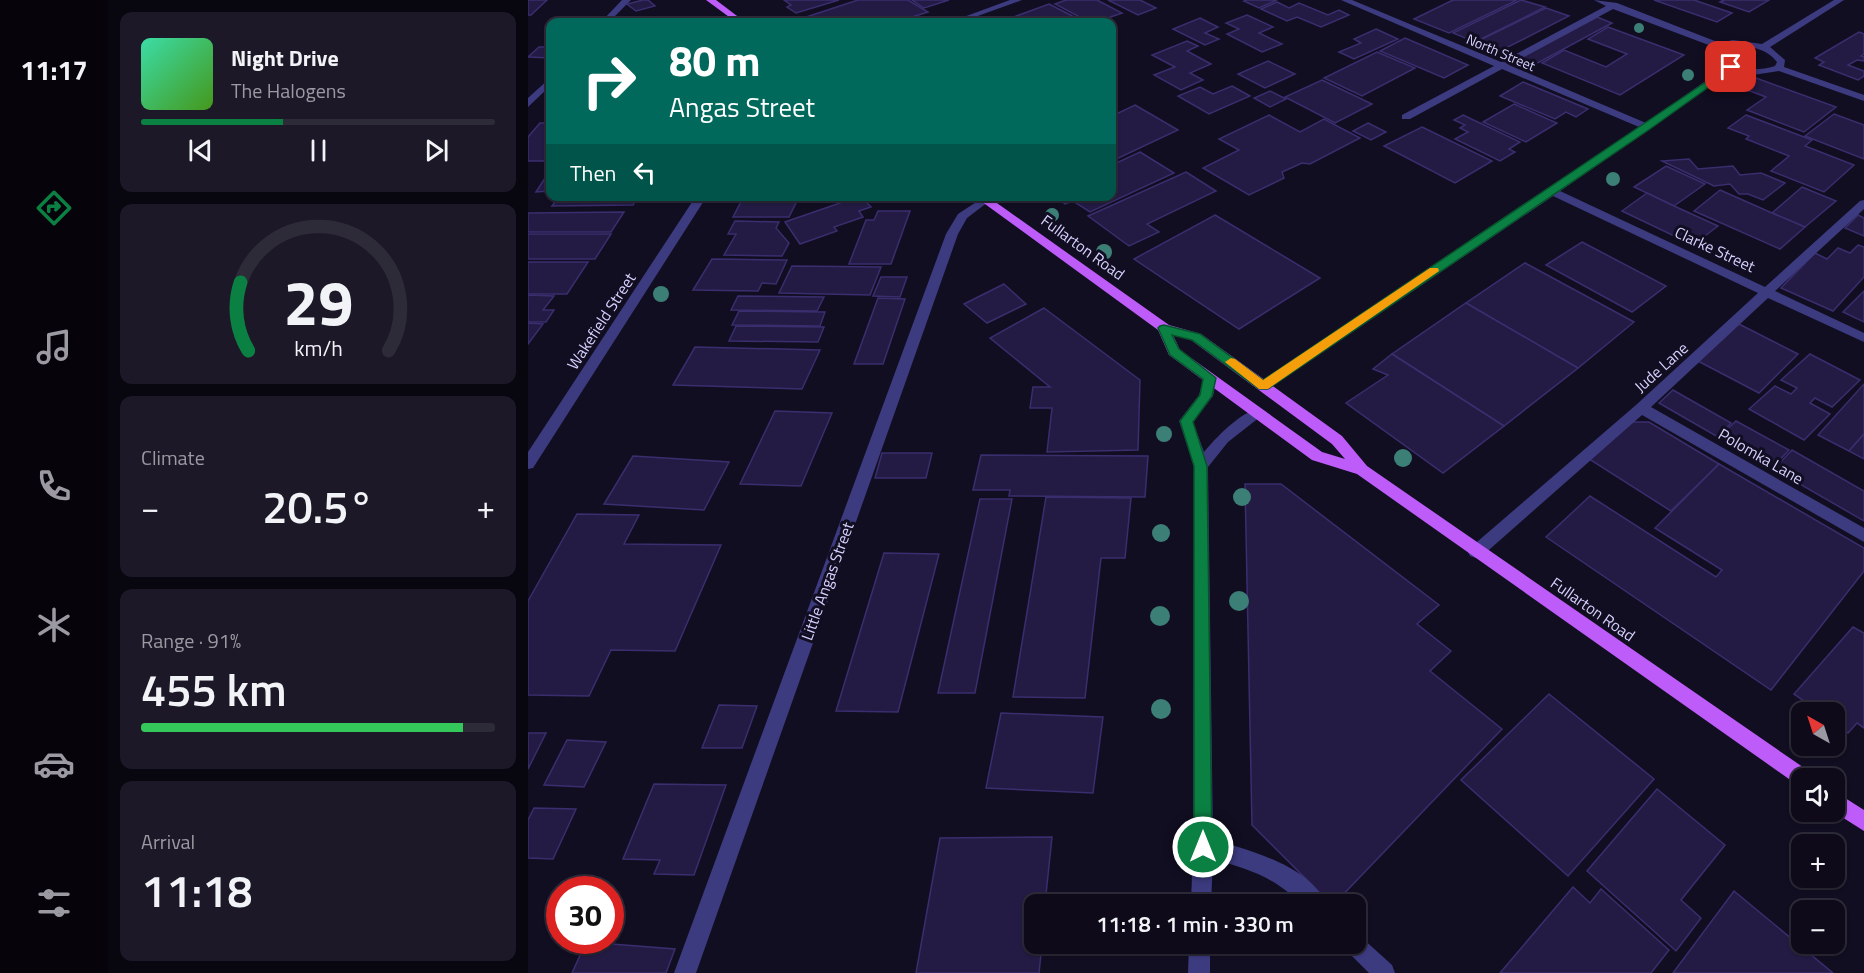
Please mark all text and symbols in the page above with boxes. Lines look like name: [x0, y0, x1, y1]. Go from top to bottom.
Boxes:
text: 80 m: [669, 28, 761, 92]
street label: North Street: [1463, 28, 1539, 76]
text: Night Drive: [231, 41, 339, 75]
pin: [1705, 41, 1756, 92]
icon: right: [570, 42, 648, 120]
text: 11:17: [20, 49, 88, 90]
icon: arrive: [1714, 50, 1747, 83]
text: The Halogens: [231, 75, 346, 106]
text: Angas Street: [669, 86, 815, 127]
icon: previous: [184, 134, 217, 167]
icon: pause: [302, 134, 335, 167]
icon: next: [420, 134, 453, 167]
text: Then: [570, 156, 616, 190]
icon: left: [628, 156, 661, 189]
icon: directions: [33, 187, 75, 229]
street label: Fullarton Road: [1036, 208, 1130, 286]
street label: Clarke Street: [1671, 220, 1760, 278]
text: 29: [283, 254, 353, 349]
street label: Wakefield Street: [561, 267, 642, 374]
icon: music: [33, 326, 75, 368]
text: km/h: [294, 333, 342, 365]
street label: Jude Lane: [1629, 336, 1693, 398]
street label: Polomka Lane: [1714, 422, 1808, 490]
text: Climate: [141, 442, 205, 473]
icon: phone: [33, 465, 75, 507]
text: 20.5°: [262, 472, 374, 540]
text: −: [141, 482, 159, 532]
text: +: [477, 482, 495, 532]
street label: Little Angas Street: [794, 518, 860, 643]
street label: Fullarton Road: [1546, 571, 1640, 647]
icon: climate: [33, 604, 75, 646]
text: Range · 91%: [141, 625, 241, 656]
text: 455 km: [141, 655, 287, 723]
north arrow: [1791, 702, 1845, 756]
map controls: [1791, 702, 1845, 954]
icon: car: [33, 743, 75, 785]
button: sound: [1791, 768, 1845, 822]
position arrow: [1171, 815, 1235, 879]
text: Arrival: [141, 826, 195, 857]
button: +: [1791, 834, 1845, 888]
text: 11:18: [141, 856, 253, 924]
speed limit sign: 30: [546, 876, 624, 954]
icon: filters: [33, 882, 75, 924]
button: −: [1791, 900, 1845, 954]
text: 11:18 · 1 min · 330 m: [1096, 907, 1294, 941]

